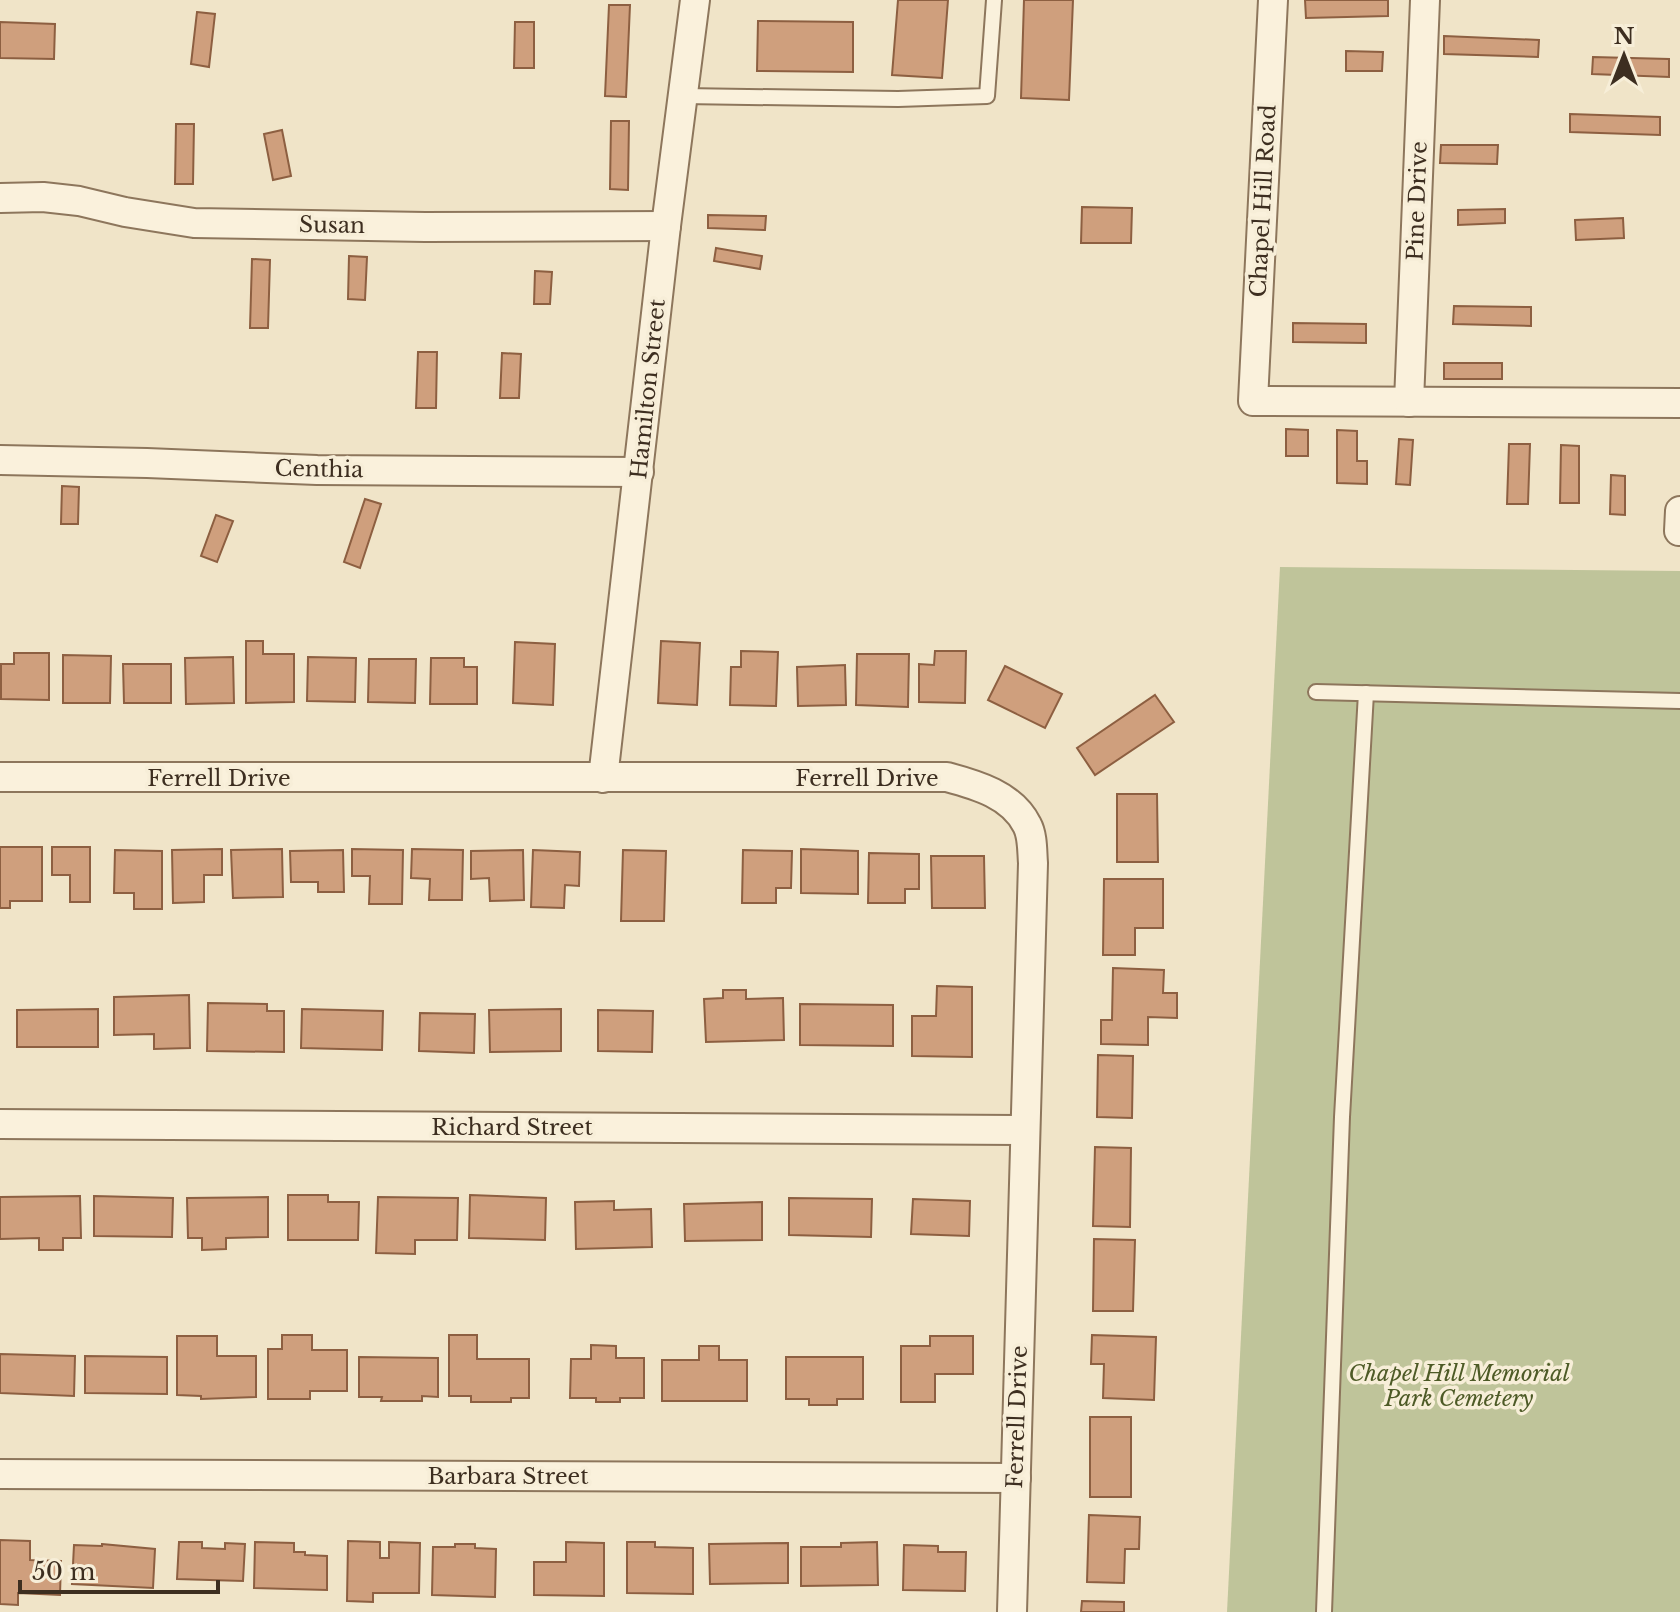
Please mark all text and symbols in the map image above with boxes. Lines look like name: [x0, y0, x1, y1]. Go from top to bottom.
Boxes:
north arrow: [1584, 16, 1664, 96]
text: N: [1614, 23, 1635, 50]
street label: Chapel Hill Road: [1244, 104, 1282, 298]
street label: Pine Drive: [1401, 141, 1433, 261]
street label: Susan: [299, 211, 365, 239]
street label: Hamilton Street: [625, 297, 671, 480]
street label: Centhia: [274, 455, 364, 483]
street label: Ferrell Drive: [147, 765, 291, 792]
street label: Ferrell Drive: [795, 765, 939, 792]
street label: Richard Street: [431, 1114, 593, 1141]
street label: Ferrell Drive: [1001, 1345, 1033, 1489]
park label: Chapel Hill Memorial Park Cemetery: [1348, 1360, 1570, 1412]
street label: Barbara Street: [427, 1463, 589, 1490]
scale bar: [20, 1544, 218, 1594]
text: 50 m: [32, 1557, 96, 1586]

